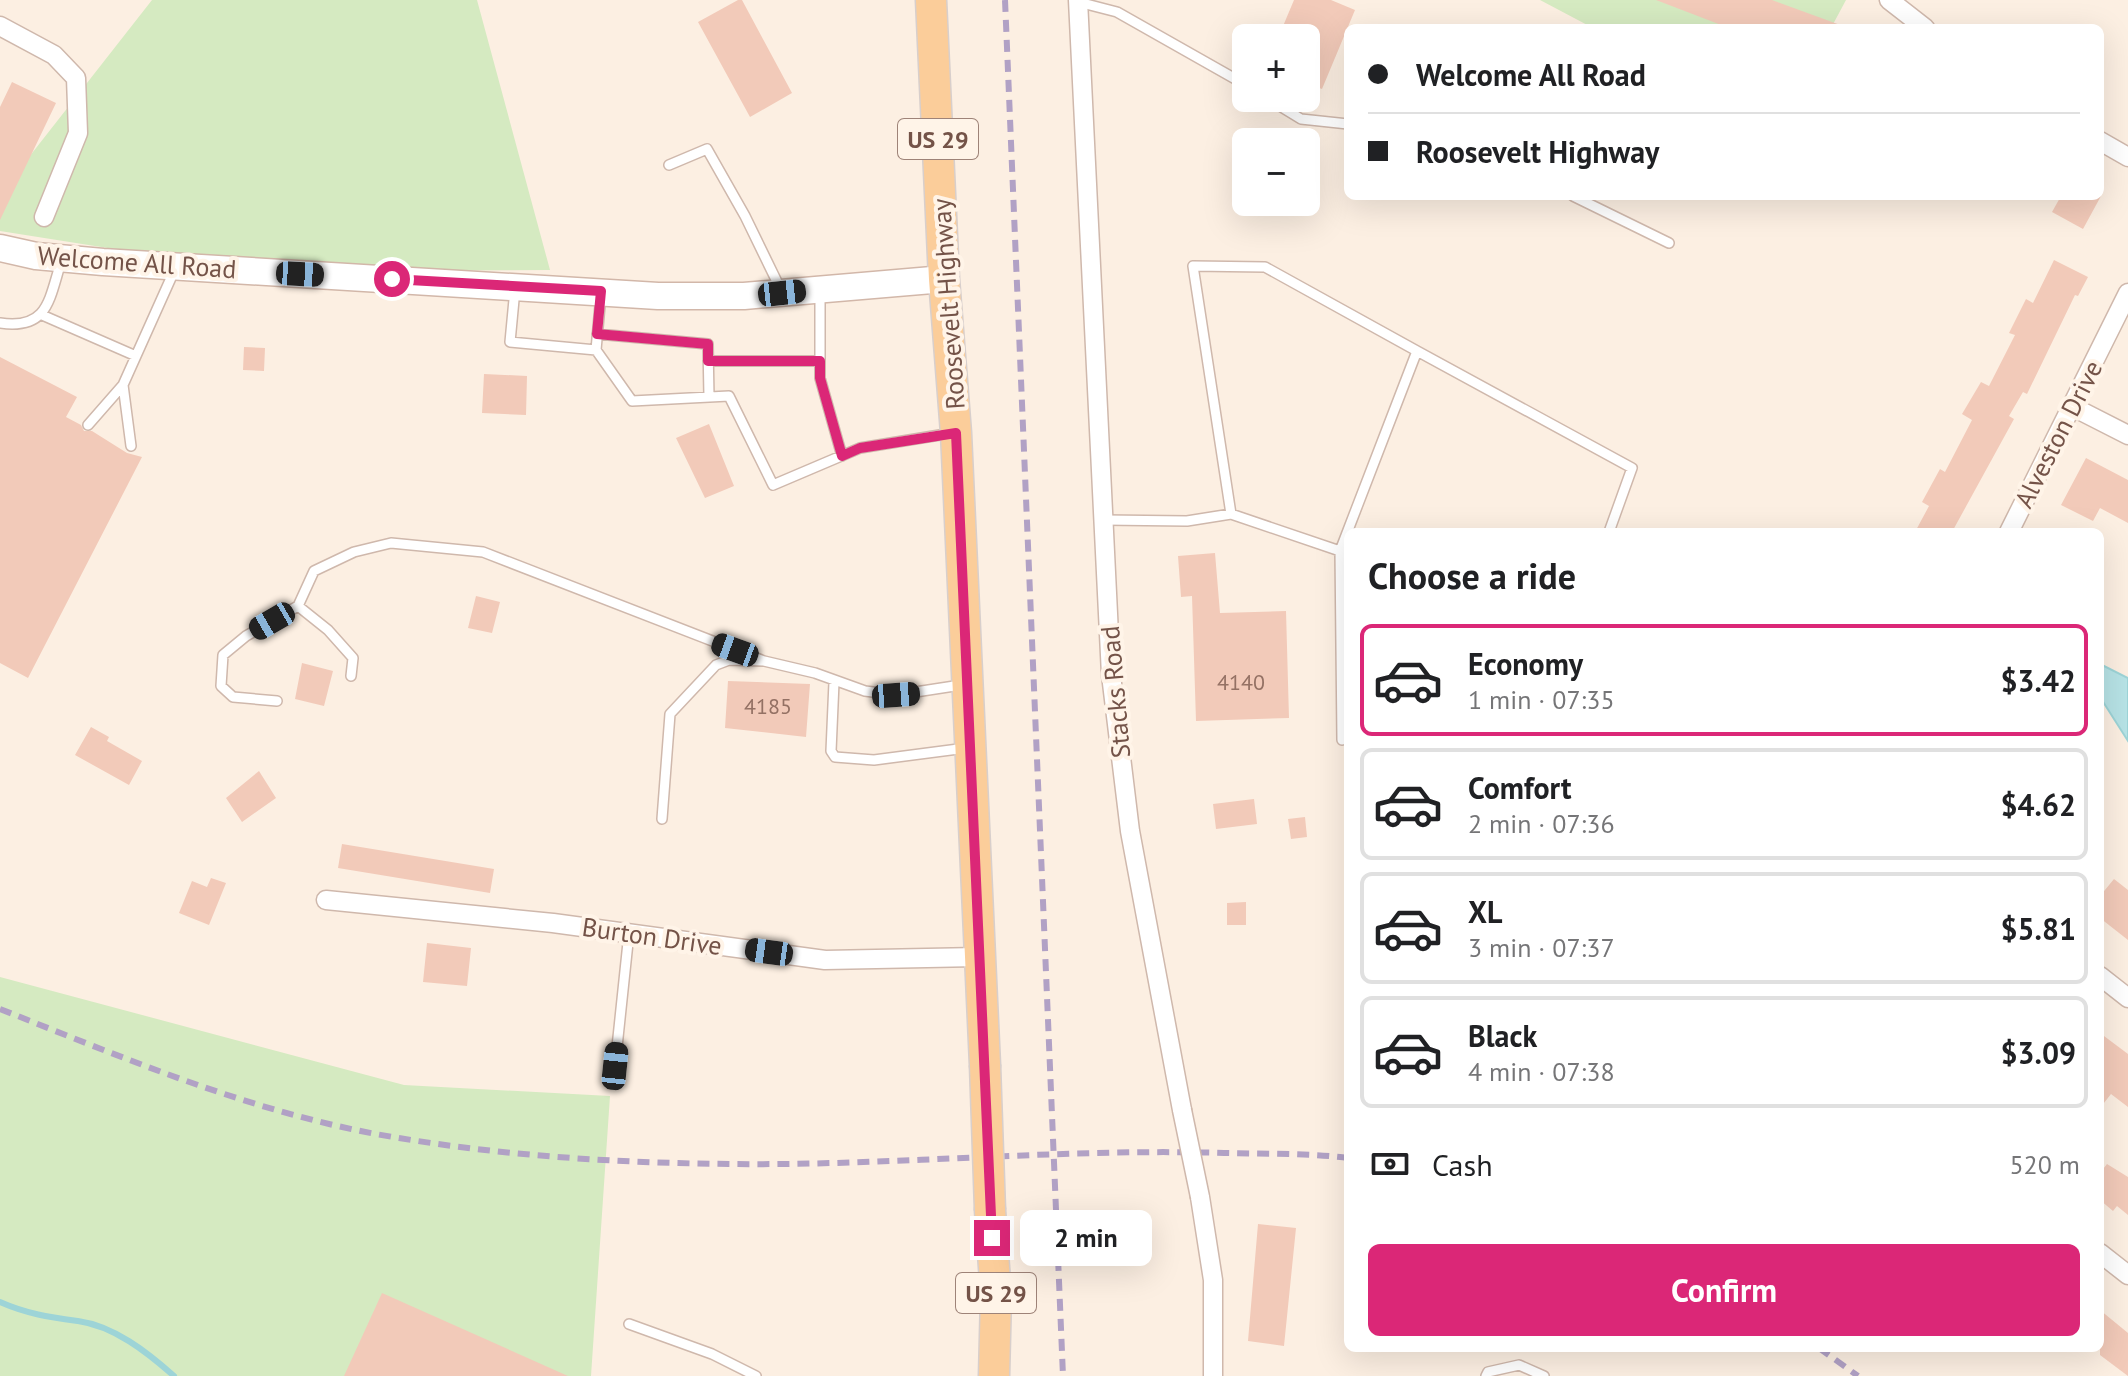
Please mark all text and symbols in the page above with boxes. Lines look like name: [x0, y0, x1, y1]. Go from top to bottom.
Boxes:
map controls: [1232, 24, 1320, 216]
button: +: [1232, 24, 1320, 112]
text: Welcome All Road: [1416, 55, 1646, 94]
road number: US 29: [898, 119, 978, 159]
button: −: [1232, 128, 1320, 216]
text: Roosevelt Highway: [1416, 132, 1659, 171]
street label: Roosevelt Highway: [924, 197, 972, 411]
street label: Welcome All Road: [37, 239, 237, 285]
car: [275, 261, 325, 287]
route start: [374, 261, 410, 297]
car: [757, 279, 807, 307]
street label: Alveston Drive: [2007, 355, 2109, 513]
text: Choose a ride: [1368, 552, 1576, 599]
car: [245, 599, 299, 643]
street label: Stacks Road: [1093, 624, 1137, 760]
car: [708, 631, 762, 669]
icon: car: [1372, 644, 1444, 716]
text: Economy: [1468, 644, 1583, 683]
text: $3.42: [2001, 661, 2076, 700]
house number: 4140: [1217, 668, 1265, 696]
car: [871, 681, 921, 709]
text: 1 min · 07:35: [1468, 683, 1615, 716]
house number: 4185: [744, 692, 792, 720]
icon: car: [1372, 768, 1444, 840]
text: Comfort: [1468, 768, 1571, 807]
text: $4.62: [2001, 785, 2076, 824]
text: 2 min · 07:36: [1468, 807, 1615, 840]
icon: car: [1372, 892, 1444, 964]
text: XL: [1468, 892, 1502, 931]
text: $5.81: [2001, 909, 2076, 948]
street label: Burton Drive: [580, 910, 724, 962]
text: 3 min · 07:37: [1468, 931, 1615, 964]
car: [744, 937, 794, 967]
icon: car: [1372, 1016, 1444, 1088]
text: Black: [1468, 1016, 1537, 1055]
text: $3.09: [2001, 1033, 2076, 1072]
car: [601, 1041, 629, 1091]
text: 4 min · 07:38: [1468, 1055, 1615, 1088]
icon: cash: [1368, 1142, 1412, 1186]
text: Cash: [1432, 1145, 1493, 1184]
text: 520 m: [2009, 1148, 2080, 1181]
callout: 2 min: [1020, 1210, 1152, 1266]
route end: [974, 1220, 1010, 1256]
text: 2 min: [1054, 1221, 1118, 1254]
button: Confirm: [1368, 1244, 2080, 1336]
road number: US 29: [956, 1273, 1036, 1313]

